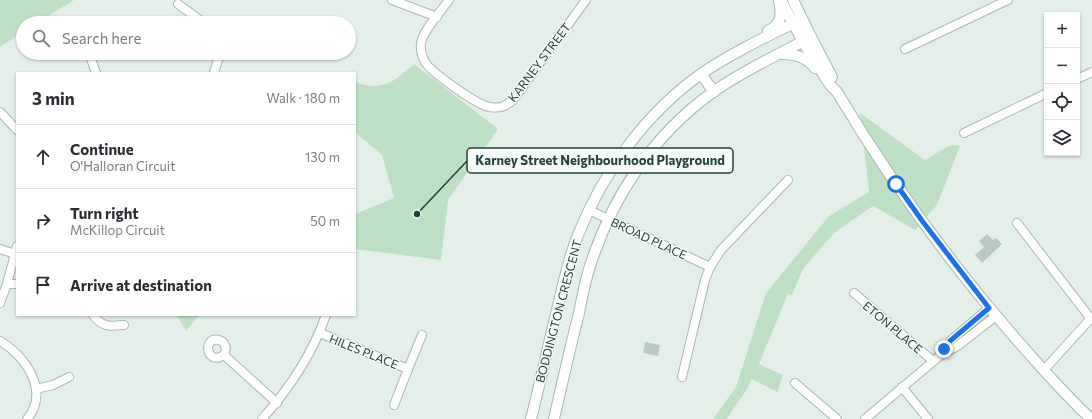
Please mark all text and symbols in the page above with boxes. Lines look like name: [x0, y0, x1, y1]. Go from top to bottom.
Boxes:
map controls: [1044, 12, 1080, 156]
button: +: [1044, 12, 1080, 48]
search box: [16, 16, 356, 60]
street label: KARNEY STREET: [505, 20, 573, 104]
icon: search: [30, 27, 52, 49]
text: Search here: [62, 29, 141, 47]
button: −: [1044, 48, 1080, 84]
button: locate: [1044, 84, 1080, 120]
text: 3 min: [32, 88, 75, 109]
text: Walk · 180 m: [266, 90, 340, 106]
button: layers: [1044, 120, 1080, 156]
text: Continue: [70, 140, 134, 158]
icon: ahead: [32, 146, 54, 168]
callout: Karney Street Neighbourhood Playground: [467, 148, 733, 173]
text: 130 m: [305, 149, 340, 165]
text: Karney Street Neighbourhood Playground: [475, 152, 725, 168]
text: O'Halloran Circuit: [70, 158, 176, 174]
route start: [887, 175, 905, 193]
text: Turn right: [70, 204, 139, 222]
icon: right: [32, 210, 54, 232]
text: 50 m: [310, 213, 340, 229]
street label: BROAD PLACE: [609, 214, 689, 262]
text: McKillop Circuit: [70, 222, 165, 238]
street label: BODDINGTON CRESCENT: [532, 238, 584, 384]
icon: arrive: [32, 274, 54, 296]
text: Arrive at destination: [70, 276, 212, 294]
street label: ETON PLACE: [860, 298, 926, 356]
street label: HILES PLACE: [327, 331, 401, 371]
route end: [935, 340, 953, 358]

